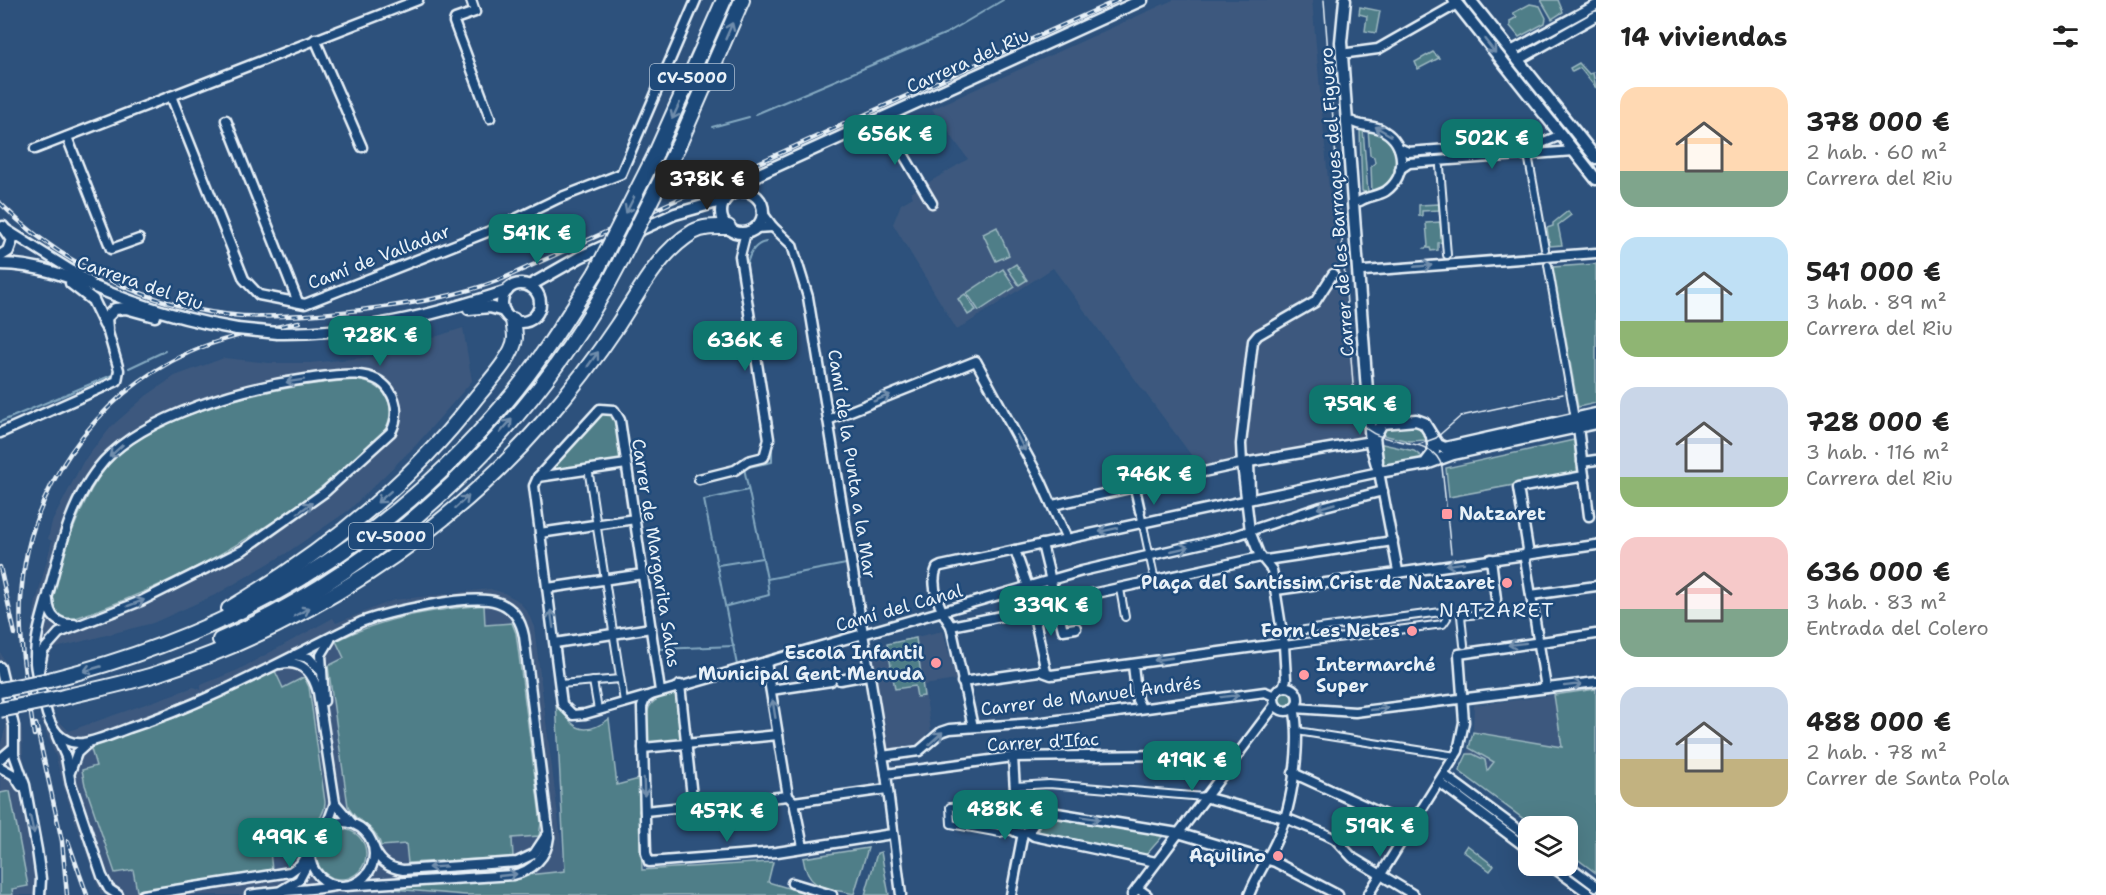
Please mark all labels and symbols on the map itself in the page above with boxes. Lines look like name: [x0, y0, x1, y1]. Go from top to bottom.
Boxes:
one-way arrow: [724, 22, 735, 40]
street label: Carrera del Riu: [903, 23, 1033, 99]
one-way arrow: [1484, 37, 1497, 53]
street label: Carrer de les Barraques del Figuero: [1314, 46, 1360, 358]
road number: CV-5000: [650, 64, 734, 90]
one-way arrow: [670, 102, 682, 120]
pin: 656K €: [846, 115, 944, 166]
pin: 502K €: [1443, 119, 1541, 170]
one-way arrow: [1375, 125, 1392, 137]
pin: 378K €: [658, 160, 756, 211]
one-way arrow: [624, 196, 635, 214]
pin: 541K €: [488, 214, 586, 265]
street label: Camí de Valladar: [304, 219, 454, 295]
street label: Carrera del Riu: [74, 250, 206, 316]
one-way arrow: [1412, 261, 1432, 272]
pin: 728K €: [331, 316, 429, 367]
pin: 636K €: [696, 321, 794, 372]
street label: Camí de la Punta a la Mar: [822, 348, 882, 580]
one-way arrow: [587, 351, 600, 367]
one-way arrow: [286, 376, 306, 387]
pin: 759K €: [1311, 385, 1409, 436]
one-way arrow: [872, 392, 891, 403]
one-way arrow: [499, 419, 513, 434]
one-way arrow: [1016, 434, 1027, 452]
street label: Carrer de Margarita Salas: [626, 437, 686, 669]
one-way arrow: [108, 444, 123, 458]
pin: 746K €: [1105, 455, 1203, 506]
one-way arrow: [376, 490, 391, 504]
one-way arrow: [454, 495, 469, 509]
one-way arrow: [296, 501, 312, 514]
one-way arrow: [1317, 501, 1336, 512]
place label: Natzaret: [1459, 502, 1546, 526]
marker: Natzaret: [1440, 507, 1454, 521]
road number: CV-5000: [349, 523, 433, 549]
one-way arrow: [1099, 524, 1118, 536]
one-way arrow: [1170, 542, 1189, 554]
one-way arrow: [1445, 558, 1465, 569]
place label: Plaça del Santíssim Crist de Natzaret: [1141, 571, 1495, 595]
marker: Plaça del Santíssim Crist de Natzaret: [1500, 576, 1514, 590]
street label: Camí del Canal: [833, 578, 966, 638]
pin: 339K €: [1002, 586, 1100, 637]
one-way arrow: [126, 597, 144, 608]
district label: NATZARET: [1439, 597, 1555, 623]
one-way arrow: [292, 606, 310, 617]
one-way arrow: [546, 610, 557, 629]
place label: Forn Les Netes: [1261, 619, 1400, 643]
marker: Forn Les Netes: [1405, 624, 1419, 638]
one-way arrow: [1508, 639, 1528, 650]
place label: Escola Infantil Municipal Gent Menuda: [698, 641, 925, 686]
place label: Intermarché Super: [1316, 653, 1436, 698]
one-way arrow: [1154, 654, 1174, 665]
marker: Escola Infantil Municipal Gent Menuda: [929, 656, 943, 670]
one-way arrow: [83, 664, 102, 675]
marker: Intermarché Super: [1297, 668, 1311, 682]
street label: Carrer de Manuel Andrés: [979, 671, 1203, 721]
one-way arrow: [1562, 679, 1582, 690]
one-way arrow: [1220, 691, 1240, 702]
one-way arrow: [768, 700, 779, 720]
one-way arrow: [1369, 704, 1389, 715]
street label: Carrer d'Ifac: [986, 727, 1100, 757]
one-way arrow: [928, 731, 943, 745]
pin: 419K €: [1143, 741, 1241, 792]
one-way arrow: [638, 776, 650, 796]
pin: 488K €: [956, 790, 1054, 841]
pin: 457K €: [678, 792, 776, 843]
pin: 519K €: [1331, 807, 1429, 858]
one-way arrow: [1080, 813, 1100, 824]
one-way arrow: [27, 814, 38, 834]
pin: 499K €: [241, 818, 339, 869]
place label: Aquilino: [1189, 844, 1266, 868]
marker: Aquilino: [1271, 849, 1285, 863]
one-way arrow: [428, 862, 448, 873]
one-way arrow: [498, 869, 518, 880]

